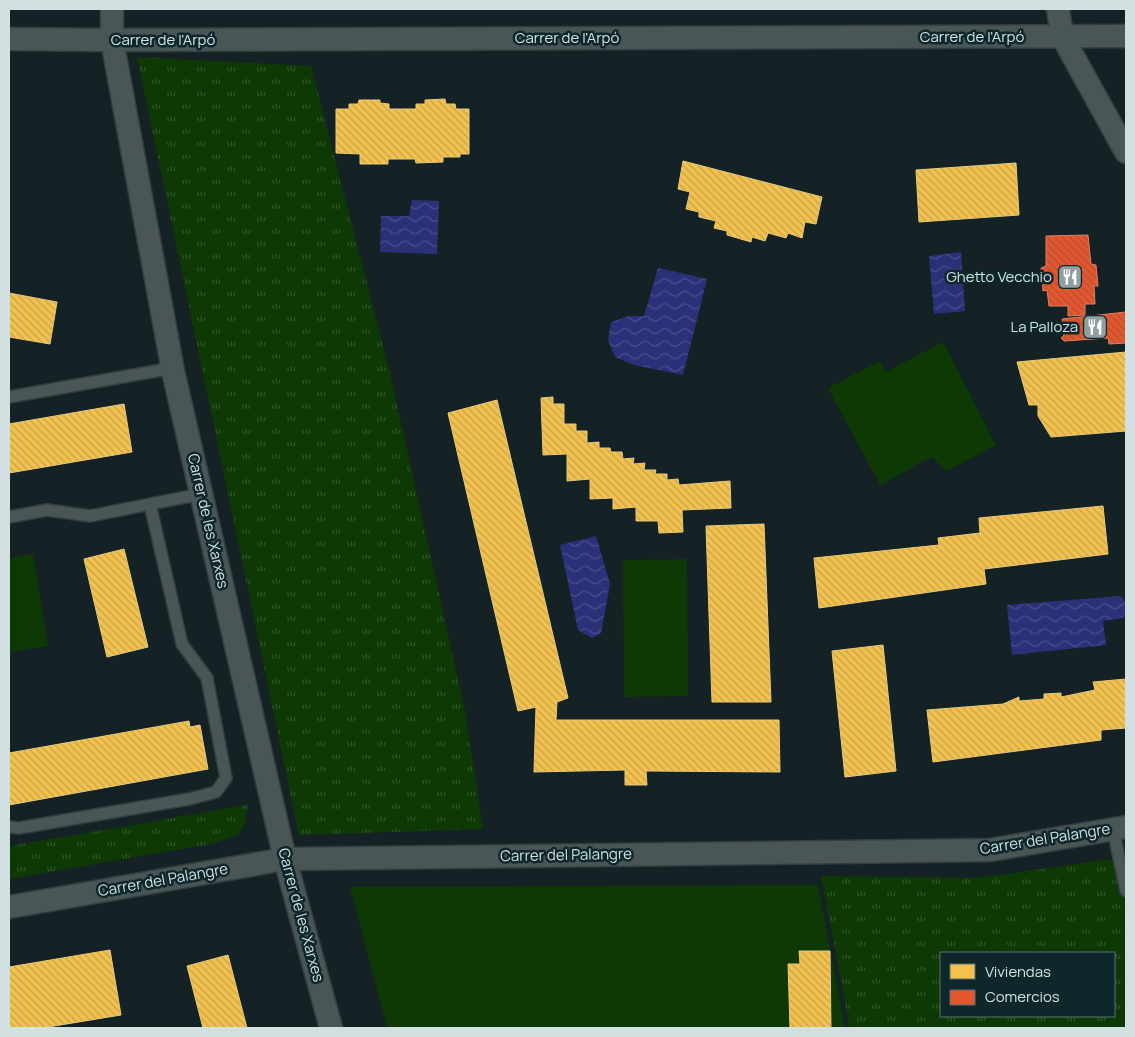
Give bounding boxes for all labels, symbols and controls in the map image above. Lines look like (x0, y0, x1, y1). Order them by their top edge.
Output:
street label: Carrer de l'Arpó (920, 26, 1024, 47)
street label: Carrer de l'Arpó (515, 27, 619, 48)
street label: Carrer de l'Arpó (111, 29, 215, 50)
restaurant icon: Ghetto Vecchio (1057, 264, 1083, 290)
place label: Ghetto Vecchio (946, 266, 1052, 287)
restaurant icon: La Palloza (1082, 314, 1108, 340)
place label: La Palloza (1011, 316, 1078, 337)
street label: Carrer de les Xarxes (183, 451, 234, 590)
street label: Carrer del Palangre (978, 818, 1112, 859)
street label: Carrer del Palangre (500, 843, 632, 866)
street label: Carrer de les Xarxes (274, 846, 329, 984)
street label: Carrer del Palangre (96, 858, 230, 901)
legend (940, 952, 1115, 1017)
text: Viviendas (985, 961, 1051, 982)
text: Comercios (985, 986, 1060, 1007)

